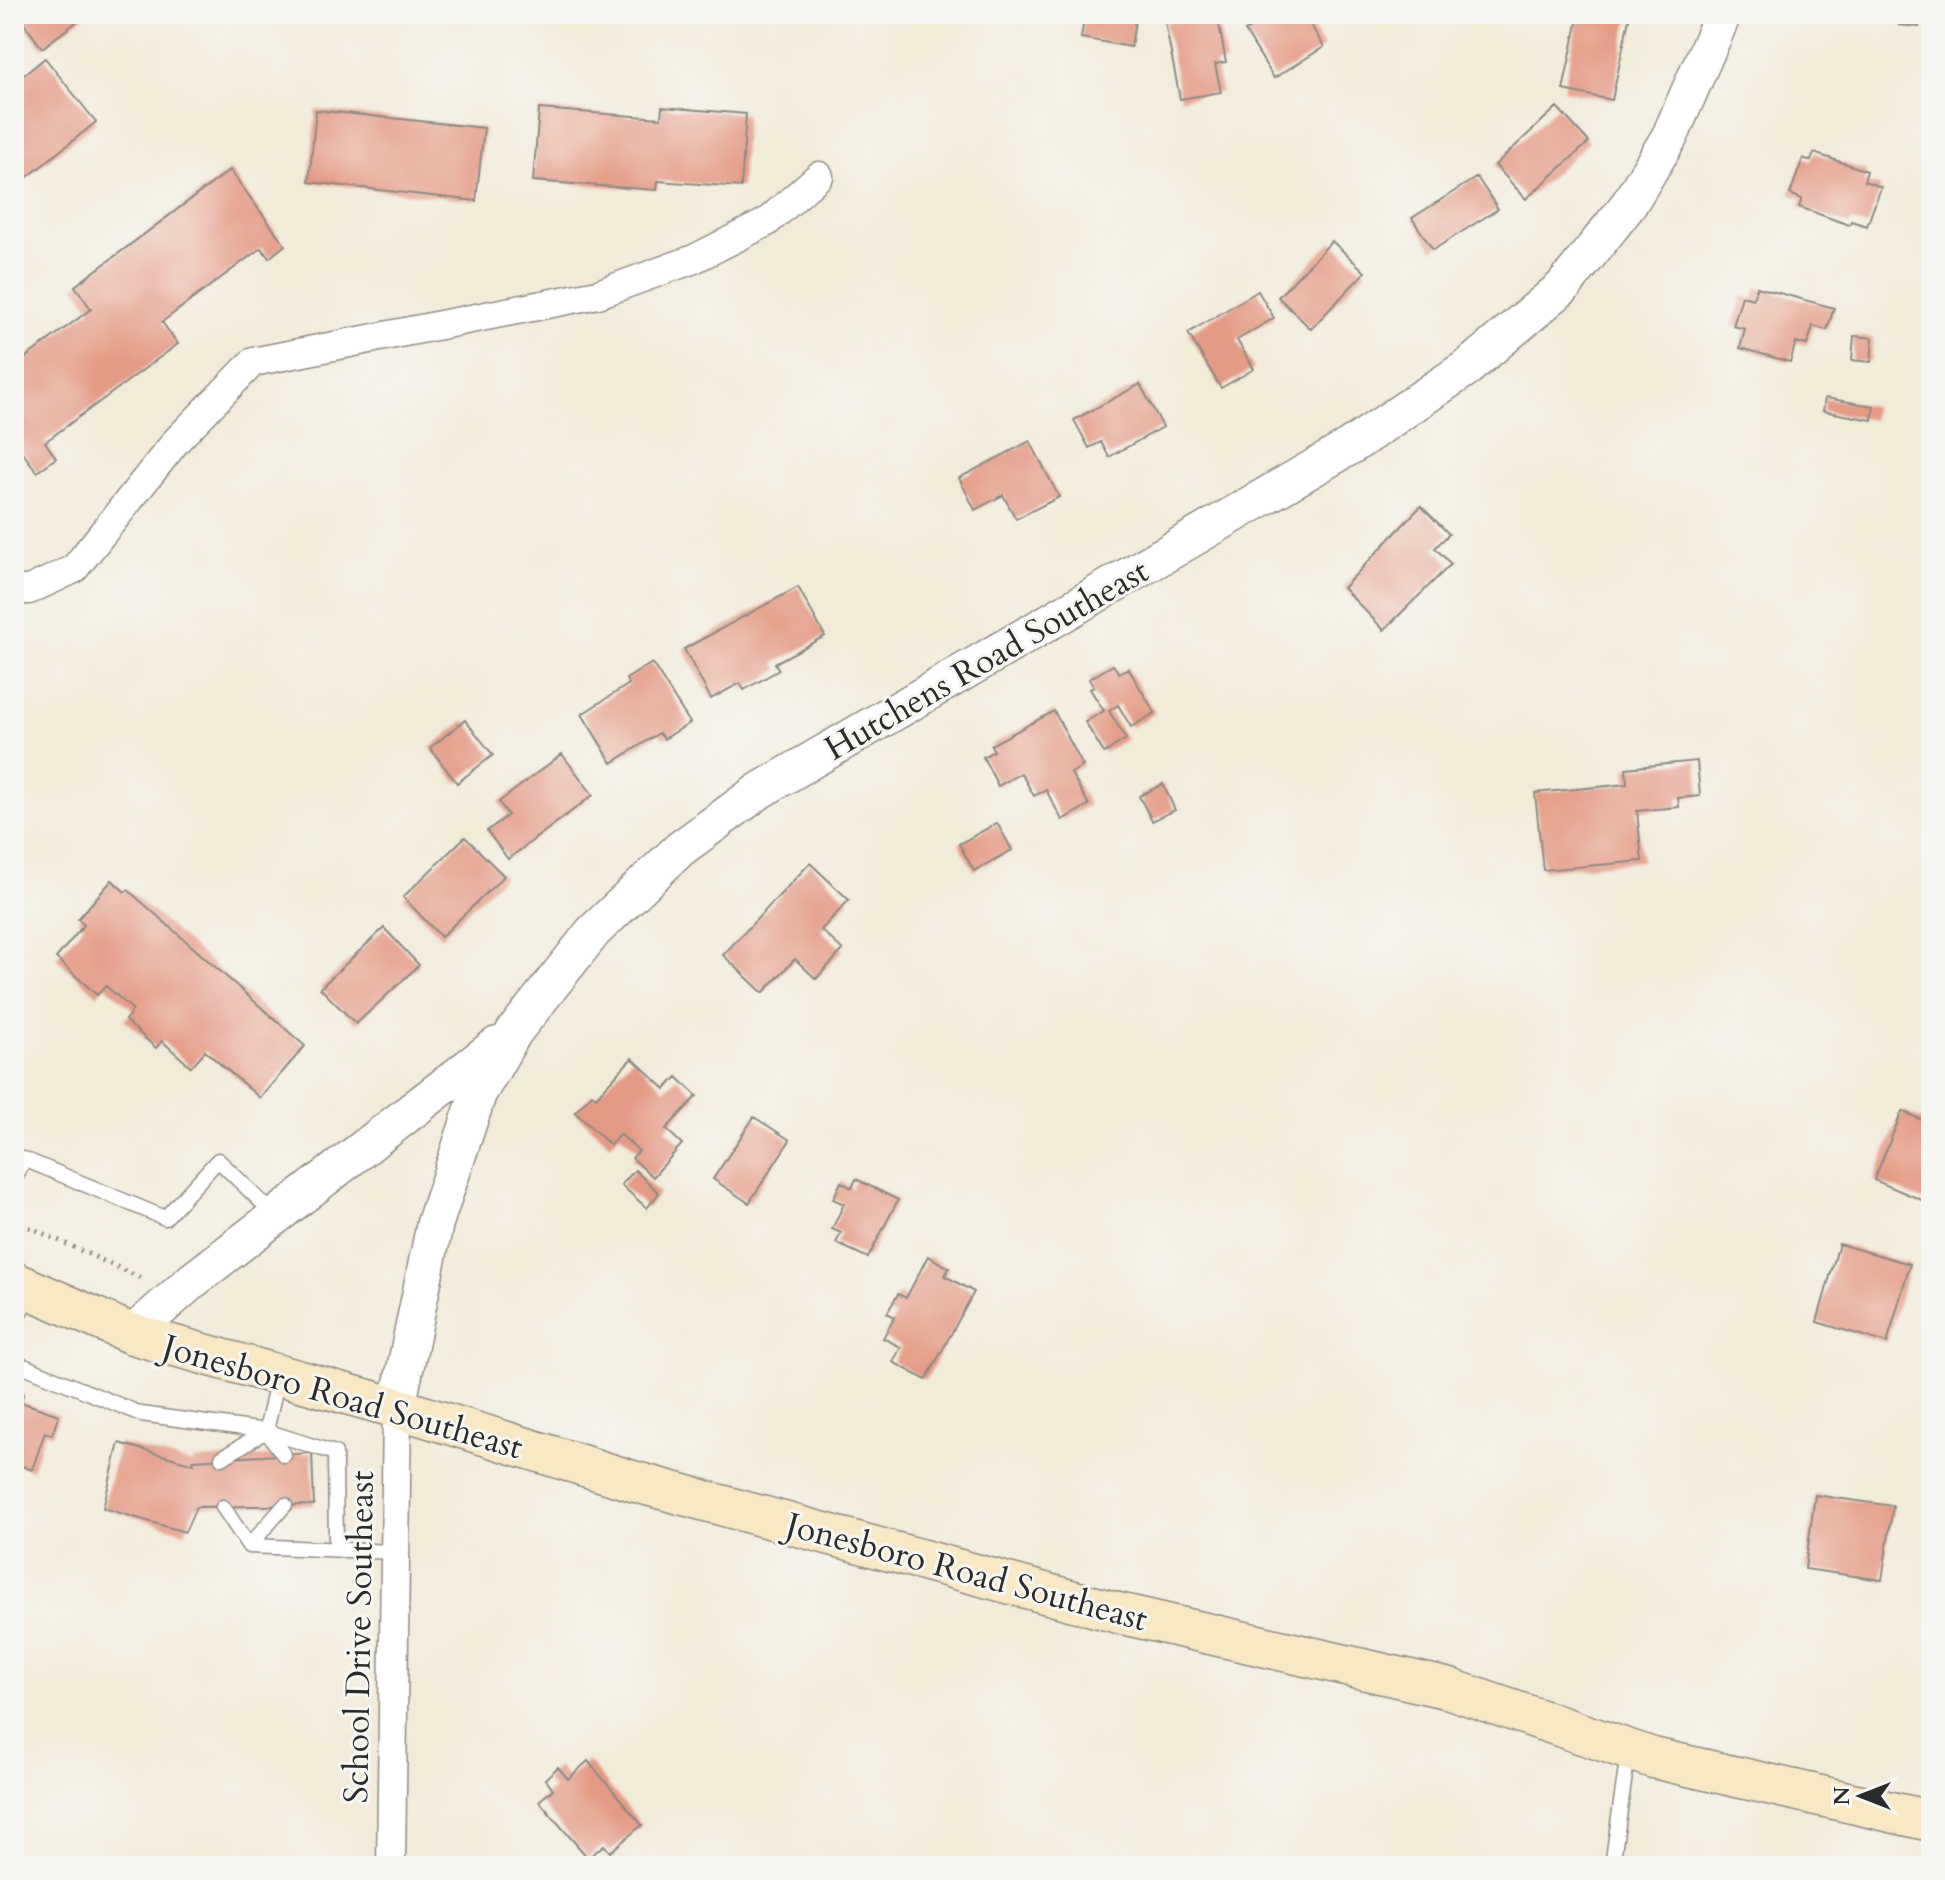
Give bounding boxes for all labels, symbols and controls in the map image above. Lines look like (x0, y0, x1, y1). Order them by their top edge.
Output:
street label: Hutchens Road Southeast (816, 548, 1157, 771)
street label: Jonesboro Road Southeast (153, 1322, 528, 1470)
street label: School Drive Southeast (333, 1470, 385, 1804)
street label: Jonesboro Road Southeast (776, 1500, 1153, 1642)
north arrow (1821, 1756, 1901, 1836)
text: N (1827, 1786, 1857, 1806)

